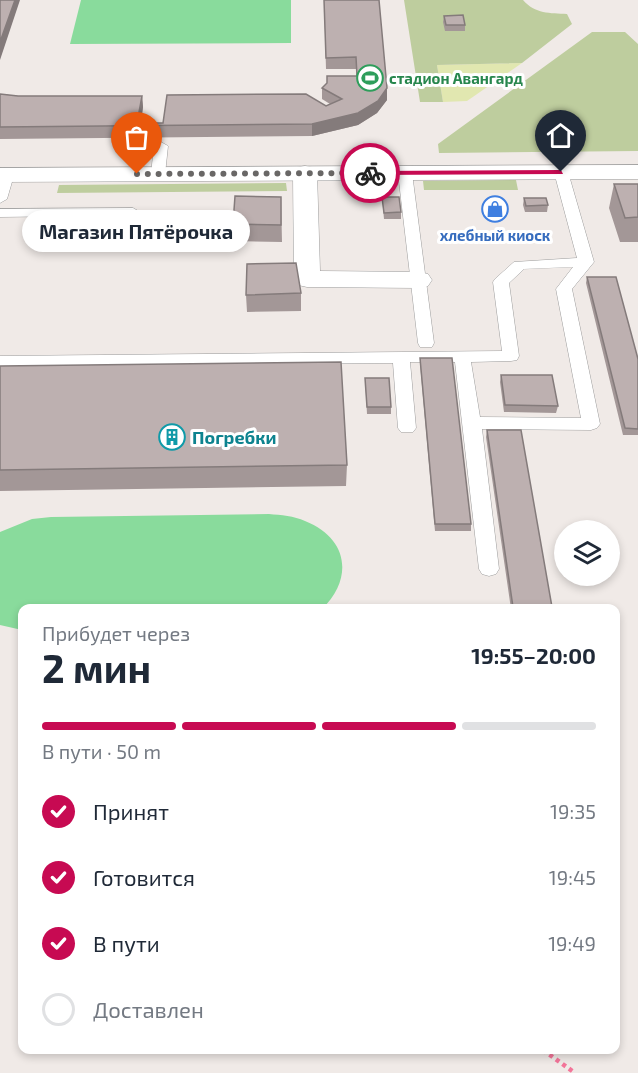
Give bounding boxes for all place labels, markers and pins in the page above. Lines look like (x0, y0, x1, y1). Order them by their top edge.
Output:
sports icon: стадион Авангард (355, 63, 385, 93)
place label: стадион Авангард (389, 69, 523, 87)
pin (535, 110, 586, 172)
pin (111, 112, 162, 174)
shop icon: хлебный киоск (480, 194, 510, 224)
callout: Магазин Пятёрочка (23, 210, 251, 252)
place label: хлебный киоск (440, 226, 551, 244)
building icon: Погребки (157, 422, 187, 452)
place label: Погребки (192, 426, 276, 448)

